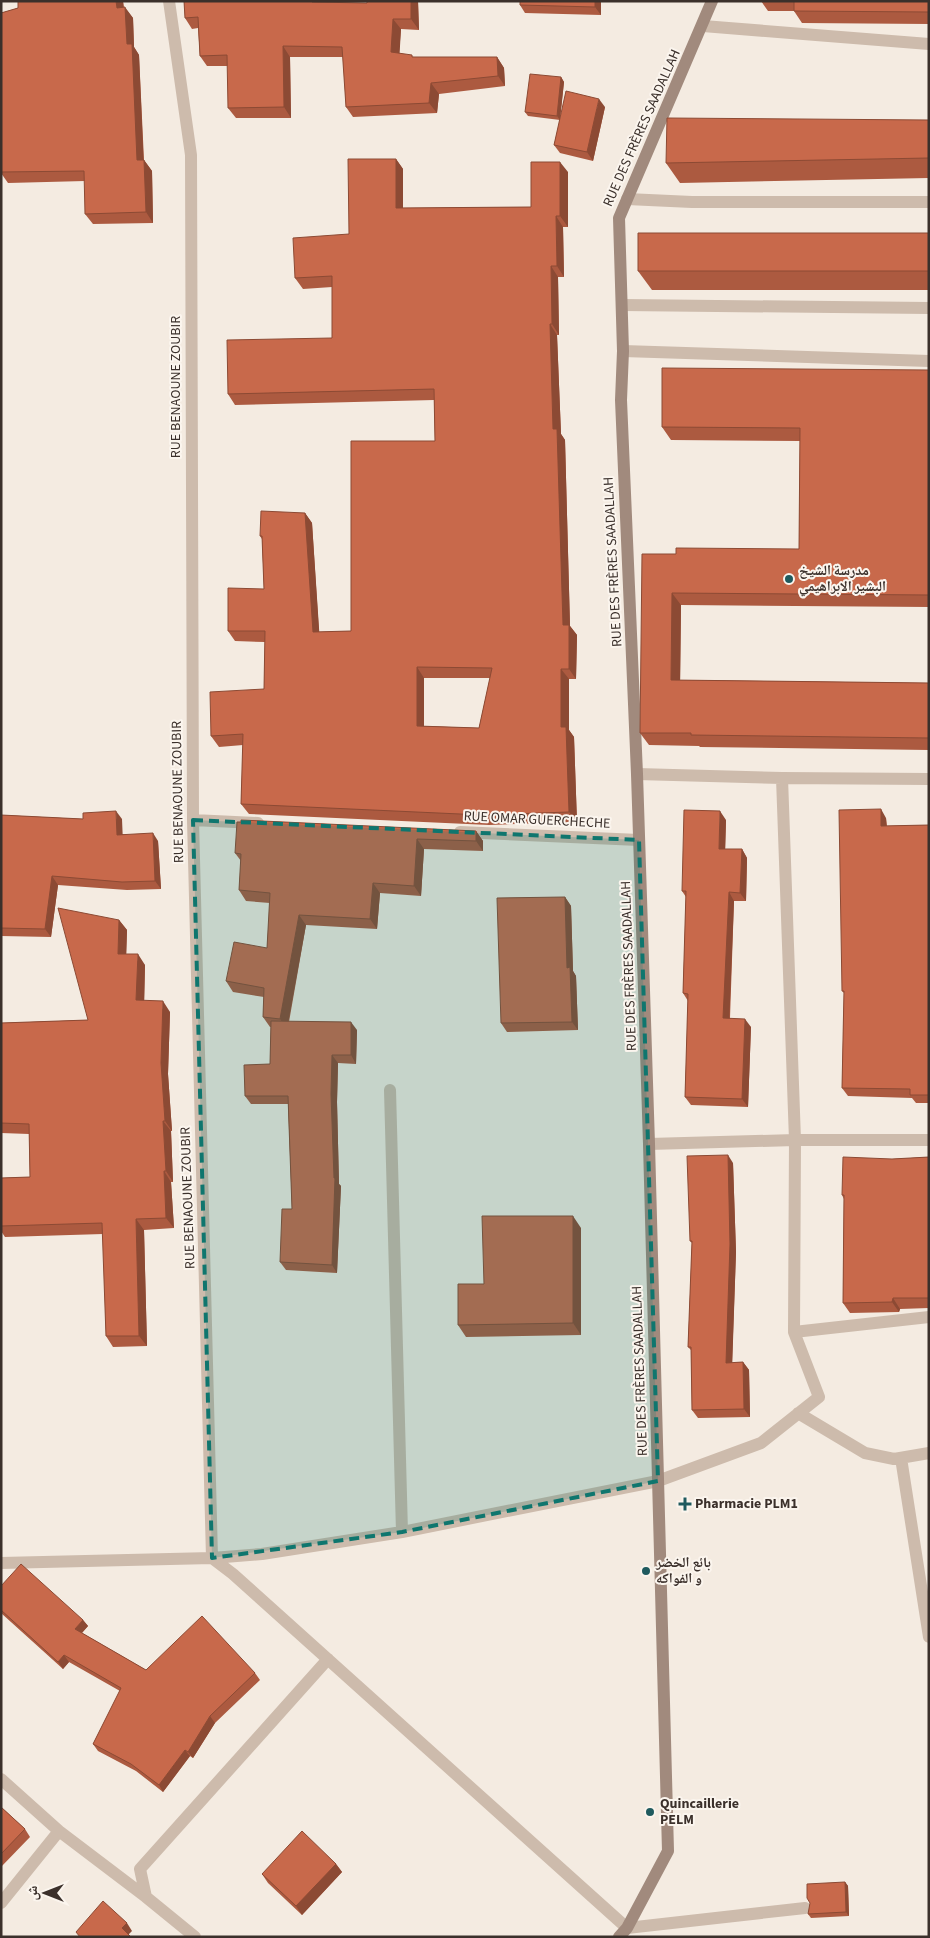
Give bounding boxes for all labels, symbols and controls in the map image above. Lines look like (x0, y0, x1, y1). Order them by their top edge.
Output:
street label: RUE DES FRÈRES SAADALLAH (598, 46, 686, 210)
street label: RUE BENAOUNE ZOUBIR (166, 316, 186, 458)
street label: RUE DES FRÈRES SAADALLAH (599, 476, 627, 648)
place label: مدرسة الشيخ البشير الابراهيمي (799, 561, 886, 597)
marker: مدرسة الشيخ البشير الابراهيمي (783, 573, 795, 585)
street label: RUE BENAOUNE ZOUBIR (167, 721, 189, 863)
street label: RUE OMAR GUERCHECHE (463, 806, 611, 834)
street label: RUE DES FRÈRES SAADALLAH (616, 881, 642, 1051)
street label: RUE BENAOUNE ZOUBIR (176, 1126, 200, 1269)
street label: RUE DES FRÈRES SAADALLAH (627, 1286, 653, 1456)
place label: Pharmacie PLM1 (695, 1494, 798, 1514)
marker: Pharmacie PLM1 (679, 1498, 691, 1510)
place label: بائع الخضر و الفواكه (655, 1553, 711, 1589)
marker: بائع الخضر و الفواكه (640, 1565, 652, 1577)
place label: Quincaillerie PELM (660, 1794, 739, 1830)
marker: Quincaillerie PELM (644, 1806, 656, 1818)
north arrow (20, 1868, 70, 1918)
text: ش (23, 1885, 43, 1900)

